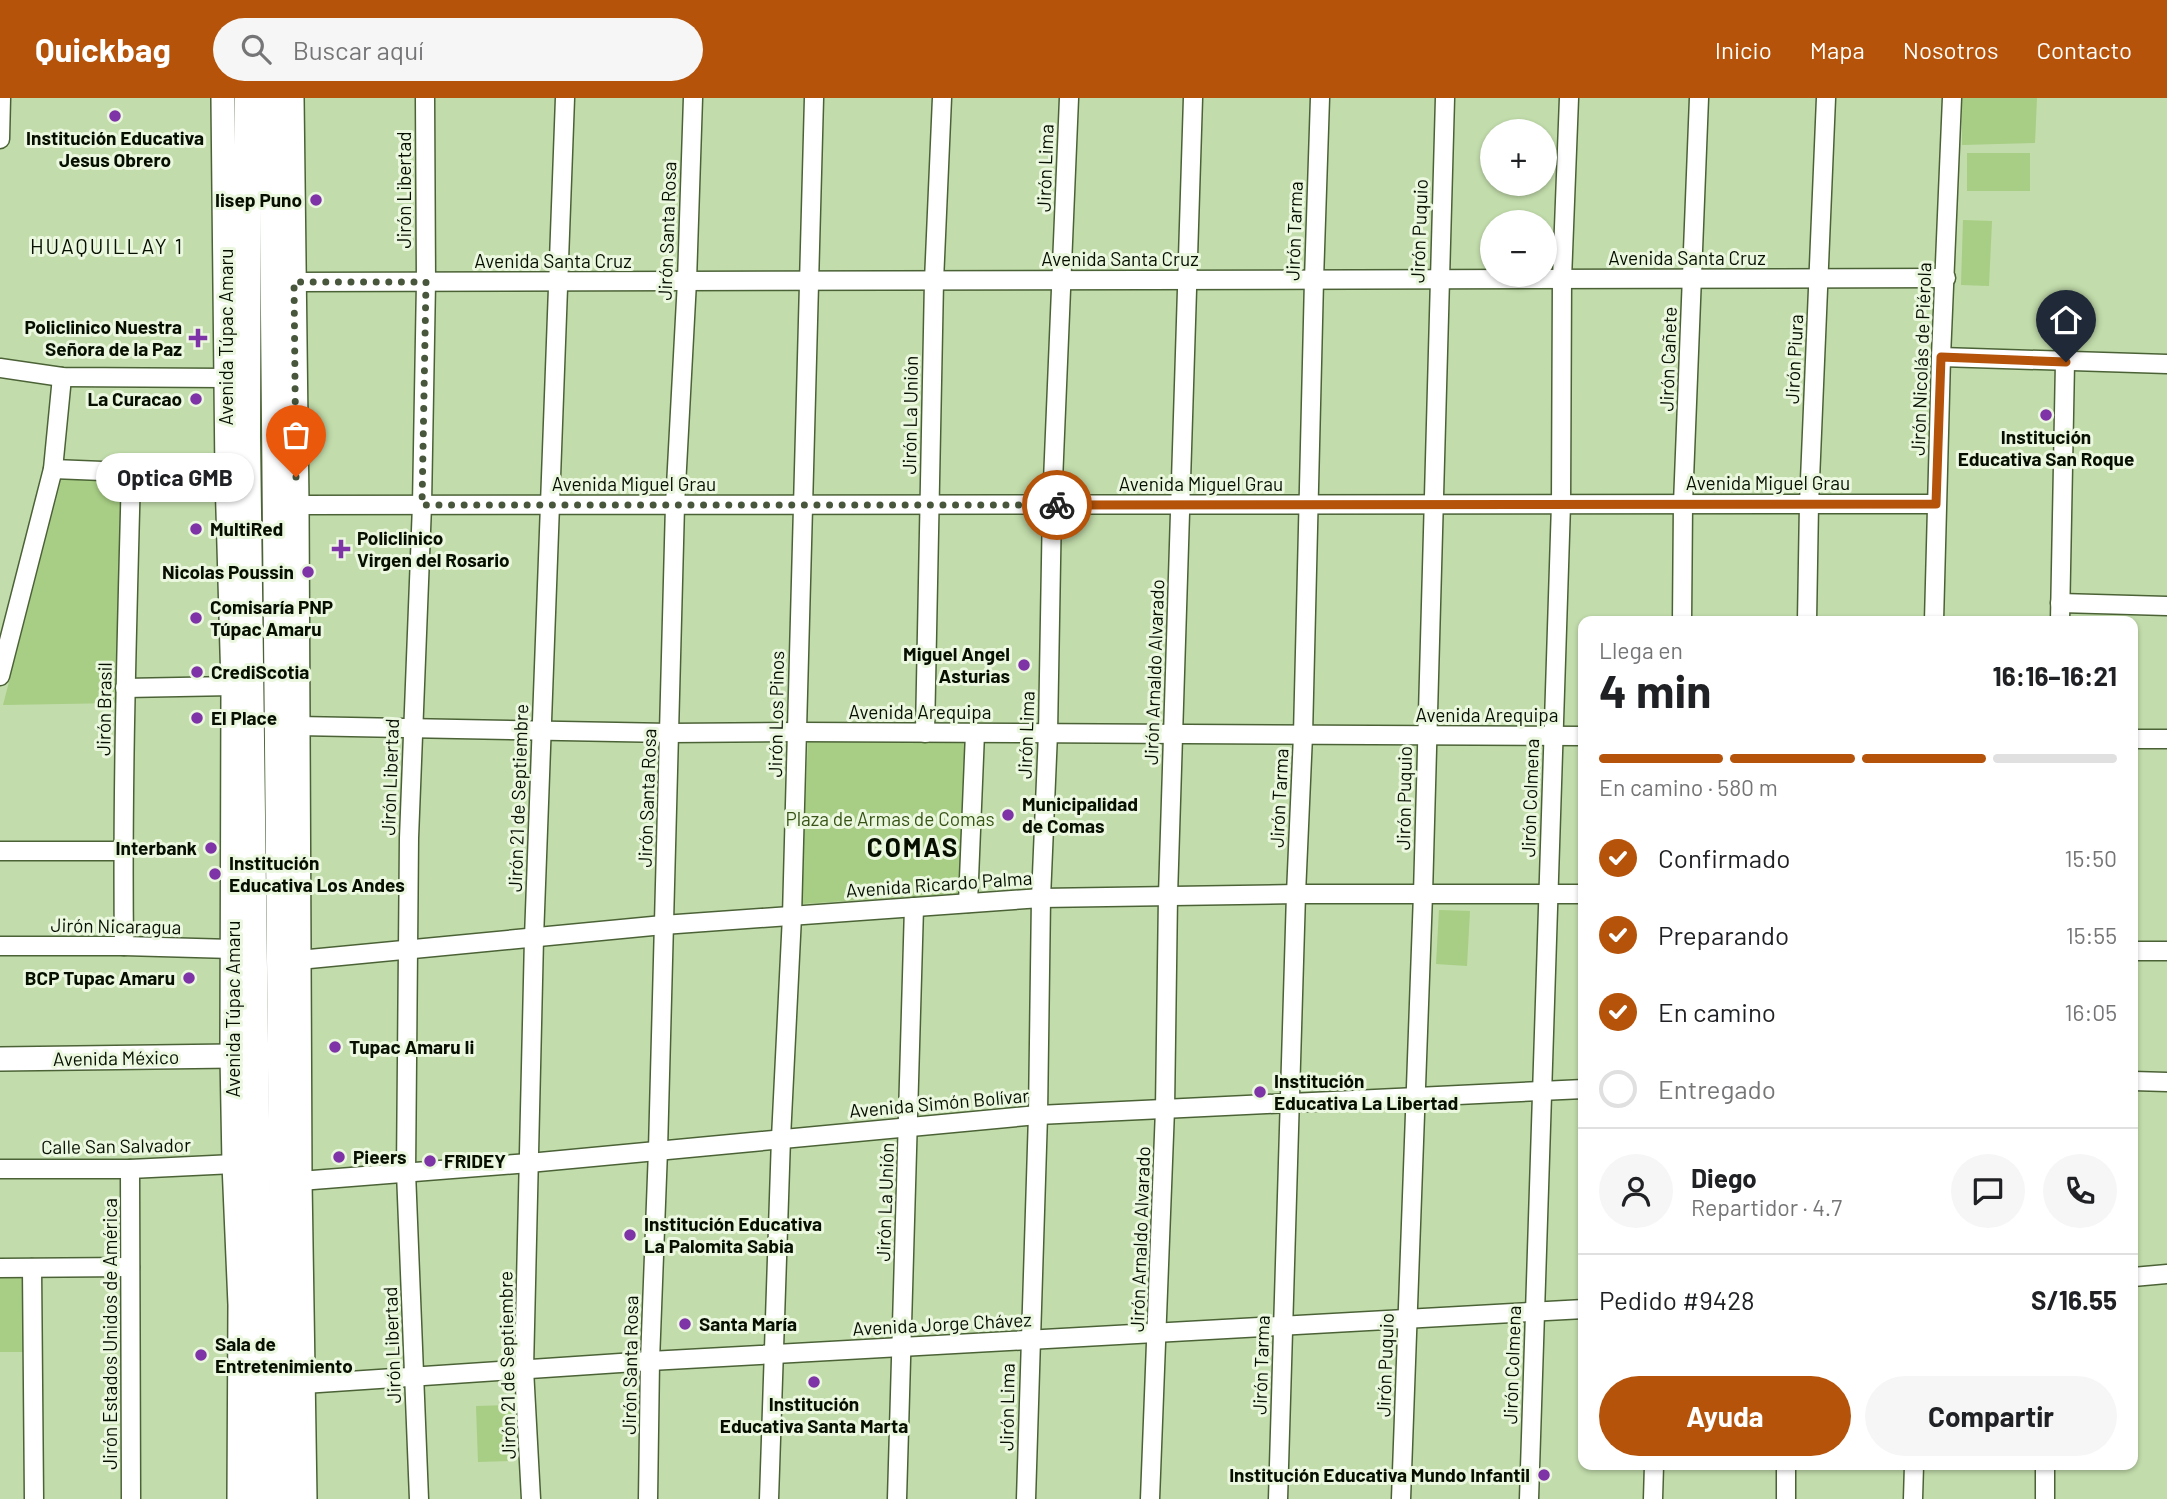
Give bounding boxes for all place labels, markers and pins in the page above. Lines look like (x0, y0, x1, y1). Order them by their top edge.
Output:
marker: Institución Educativa Jesus Obrero (107, 108, 123, 124)
place label: Institución Educativa Jesus Obrero (26, 126, 204, 171)
place label: Iisep Puno (215, 188, 302, 211)
marker: Iisep Puno (308, 192, 324, 208)
pin (2036, 290, 2096, 362)
place label: Policlinico Nuestra Señora de la Paz (25, 315, 182, 360)
marker: Policlinico Nuestra Señora de la Paz (188, 328, 208, 348)
place label: La Curacao (87, 387, 182, 410)
marker: La Curacao (188, 391, 204, 407)
pin (266, 405, 326, 477)
marker: Institución Educativa San Roque (2038, 407, 2054, 423)
place label: Institución Educativa San Roque (1958, 425, 2134, 470)
callout: Optica GMB (96, 452, 254, 502)
place label: MultiRed (210, 517, 283, 540)
marker: MultiRed (188, 521, 204, 537)
place label: Policlinico Virgen del Rosario (357, 526, 510, 571)
marker: Policlinico Virgen del Rosario (331, 539, 351, 559)
place label: Nicolas Poussin (162, 560, 294, 583)
marker: Nicolas Poussin (300, 564, 316, 580)
place label: Comisaría PNP Túpac Amaru (210, 595, 333, 640)
marker: Comisaría PNP Túpac Amaru (188, 610, 204, 626)
place label: Miguel Angel Asturias (903, 642, 1010, 687)
marker: Miguel Angel Asturias (1016, 657, 1032, 673)
place label: CrediScotia (211, 660, 309, 683)
marker: CrediScotia (189, 664, 205, 680)
place label: El Place (211, 706, 277, 729)
marker: El Place (189, 710, 205, 726)
place label: Municipalidad de Comas (1022, 792, 1138, 837)
marker: Municipalidad de Comas (1000, 807, 1016, 823)
place label: Interbank (116, 836, 197, 859)
marker: Interbank (203, 840, 219, 856)
place label: Institución Educativa Los Andes (229, 851, 405, 896)
marker: Institución Educativa Los Andes (207, 866, 223, 882)
place label: BCP Tupac Amaru (25, 966, 175, 989)
marker: BCP Tupac Amaru (181, 970, 197, 986)
place label: Tupac Amaru Ii (349, 1035, 474, 1058)
marker: Tupac Amaru Ii (327, 1039, 343, 1055)
place label: Institución Educativa La Libertad (1274, 1069, 1458, 1114)
marker: Institución Educativa La Libertad (1252, 1084, 1268, 1100)
place label: Pieers (353, 1145, 407, 1168)
marker: Pieers (331, 1149, 347, 1165)
place label: FRIDEY (444, 1149, 506, 1172)
marker: FRIDEY (422, 1153, 438, 1169)
place label: Institución Educativa La Palomita Sabia (644, 1212, 822, 1257)
marker: Institución Educativa La Palomita Sabia (622, 1227, 638, 1243)
place label: Santa María (699, 1312, 797, 1335)
marker: Santa María (677, 1316, 693, 1332)
place label: Sala de Entretenimiento (215, 1332, 353, 1377)
marker: Sala de Entretenimiento (193, 1347, 209, 1363)
marker: Institución Educativa Santa Marta (806, 1374, 822, 1390)
place label: Institución Educativa Santa Marta (720, 1392, 908, 1437)
place label: Institución Educativa Mundo Infantil (1229, 1463, 1530, 1486)
marker: Institución Educativa Mundo Infantil (1536, 1467, 1552, 1483)

